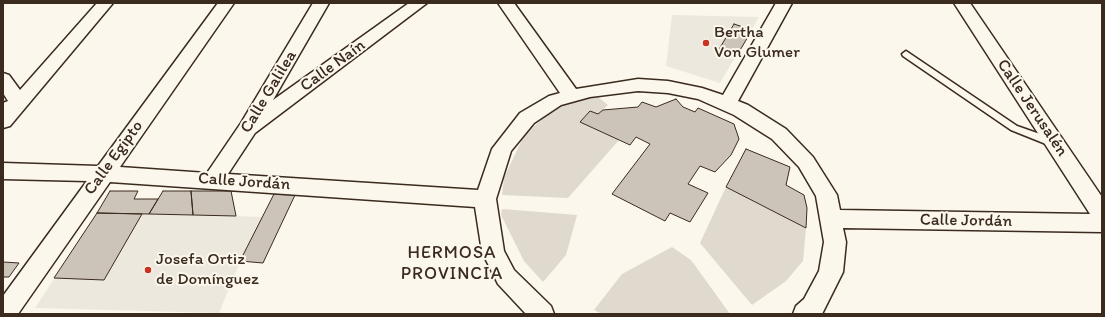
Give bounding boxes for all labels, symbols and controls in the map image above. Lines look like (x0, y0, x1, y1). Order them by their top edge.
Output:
place label: Bertha Von Glumer (714, 23, 800, 63)
street label: Calle Naín (296, 36, 370, 96)
marker: Bertha Von Glumer (701, 38, 711, 48)
street label: Calle Galilea (236, 47, 302, 137)
street label: Calle Jerusalén (992, 56, 1072, 160)
street label: Calle Egipto (80, 117, 148, 199)
street label: Calle Jordán (197, 169, 291, 195)
street label: Calle Jordán (920, 210, 1012, 232)
district label: HERMOSA PROVINCIA (402, 242, 502, 284)
place label: Josefa Ortiz de Domínguez (156, 250, 259, 290)
marker: Josefa Ortiz de Domínguez (143, 265, 153, 275)

